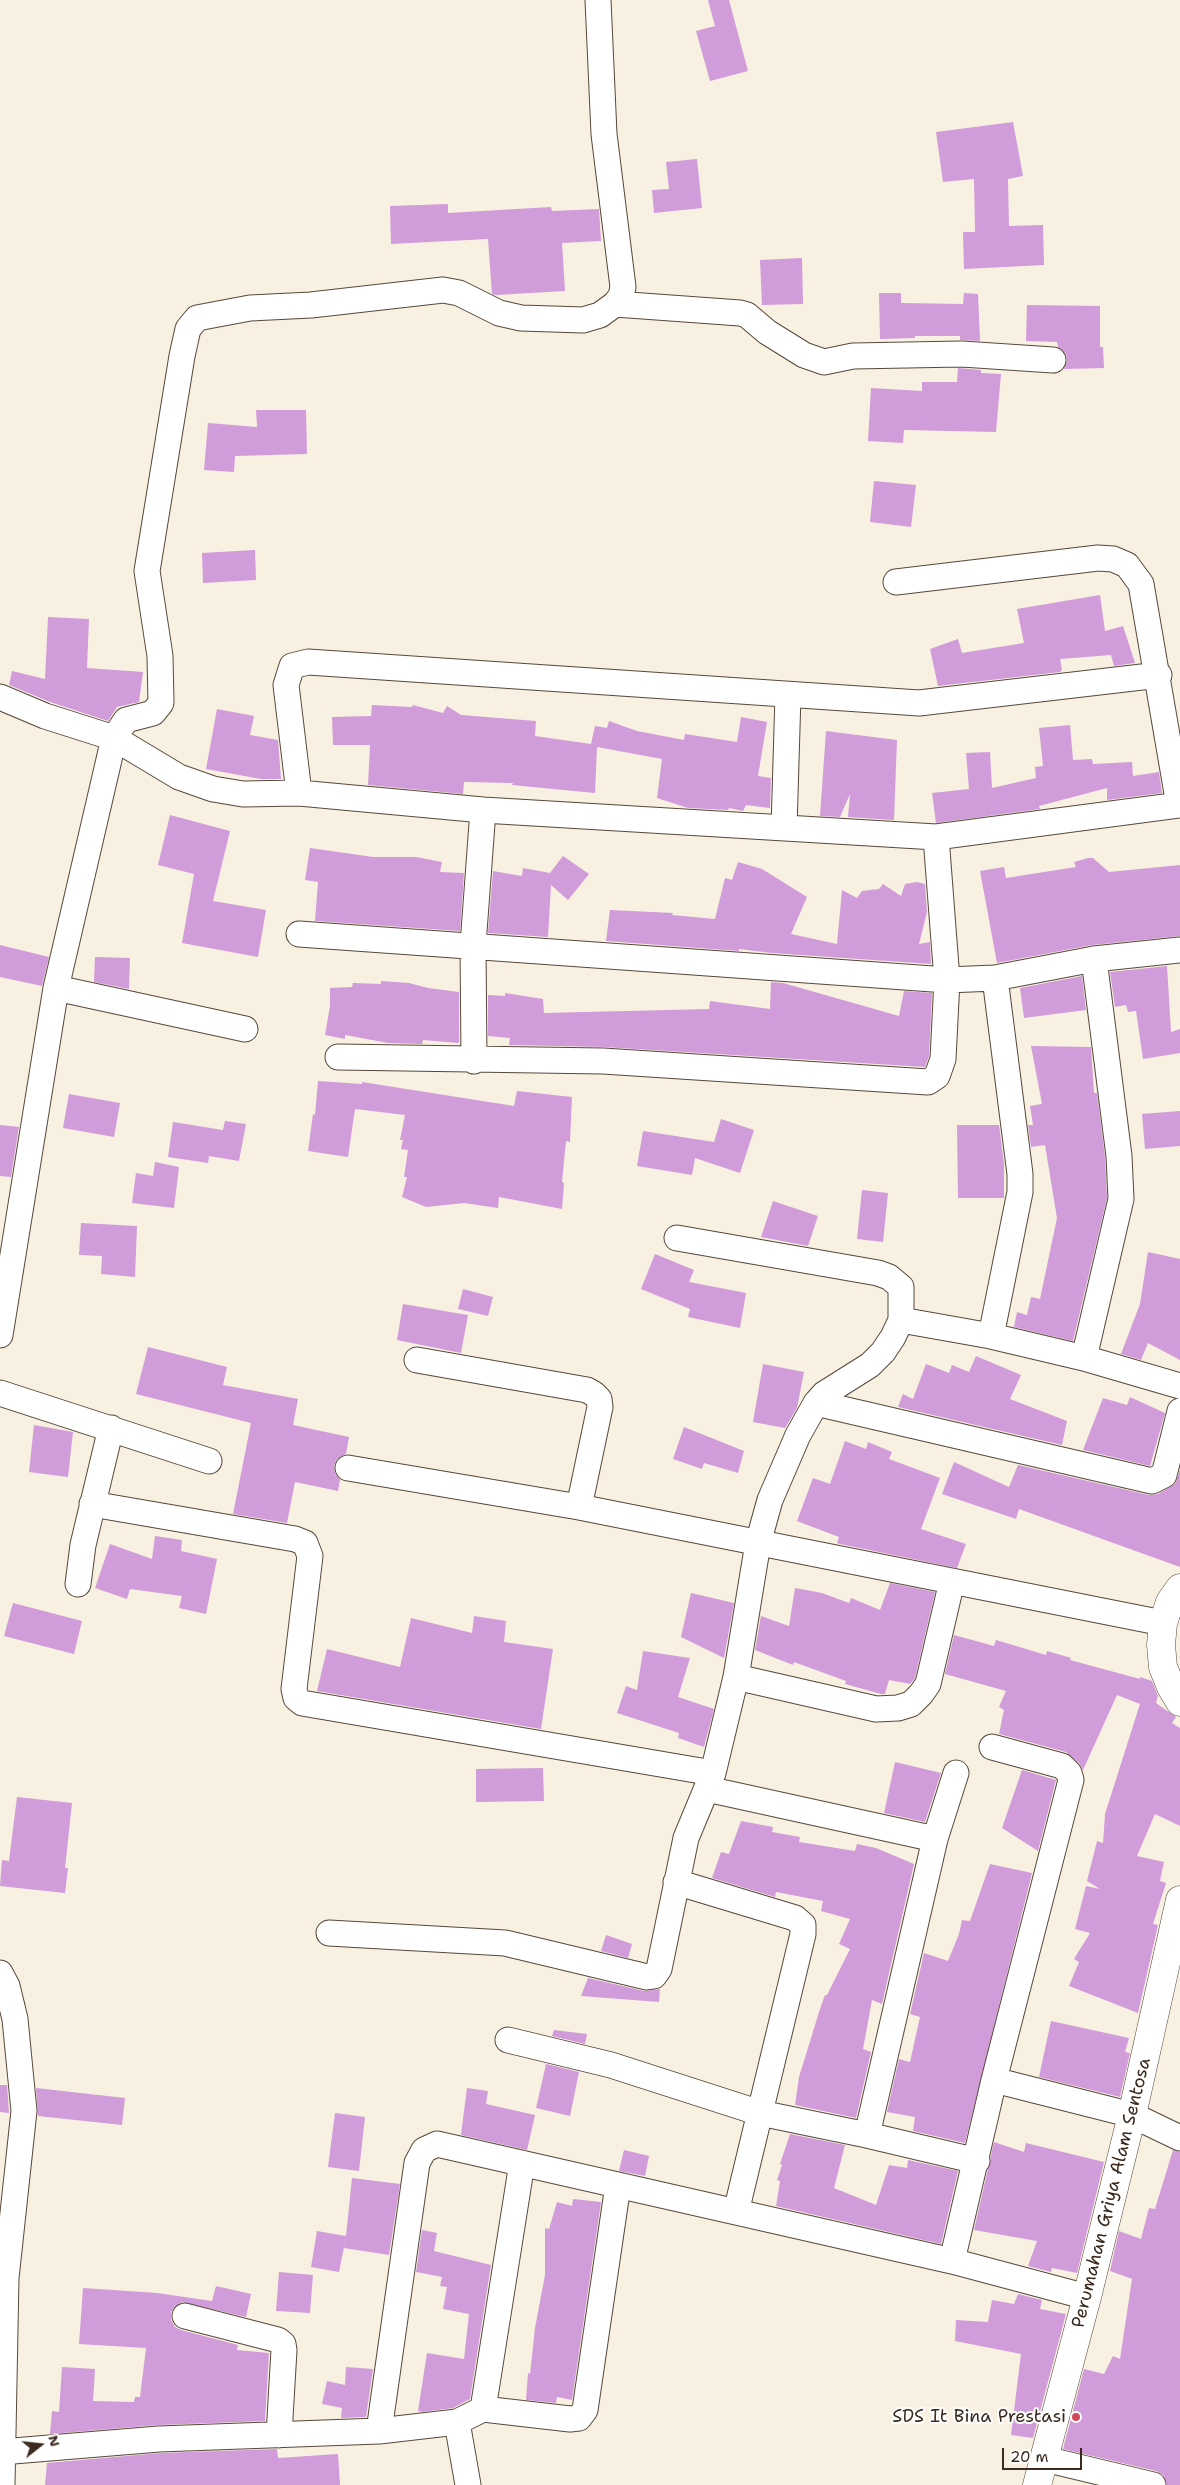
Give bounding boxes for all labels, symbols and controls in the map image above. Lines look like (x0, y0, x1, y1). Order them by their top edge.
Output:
street label: Perumahan Griya Alam Sentosa (1068, 2056, 1156, 2330)
place label: SDS It Bina Prestasi (892, 2406, 1066, 2428)
marker: SDS It Bina Prestasi (1070, 2411, 1082, 2423)
north arrow (15, 2420, 65, 2470)
text: N (44, 2433, 65, 2449)
scale bar (1005, 2438, 1085, 2470)
text: 20 m (1010, 2447, 1049, 2467)

